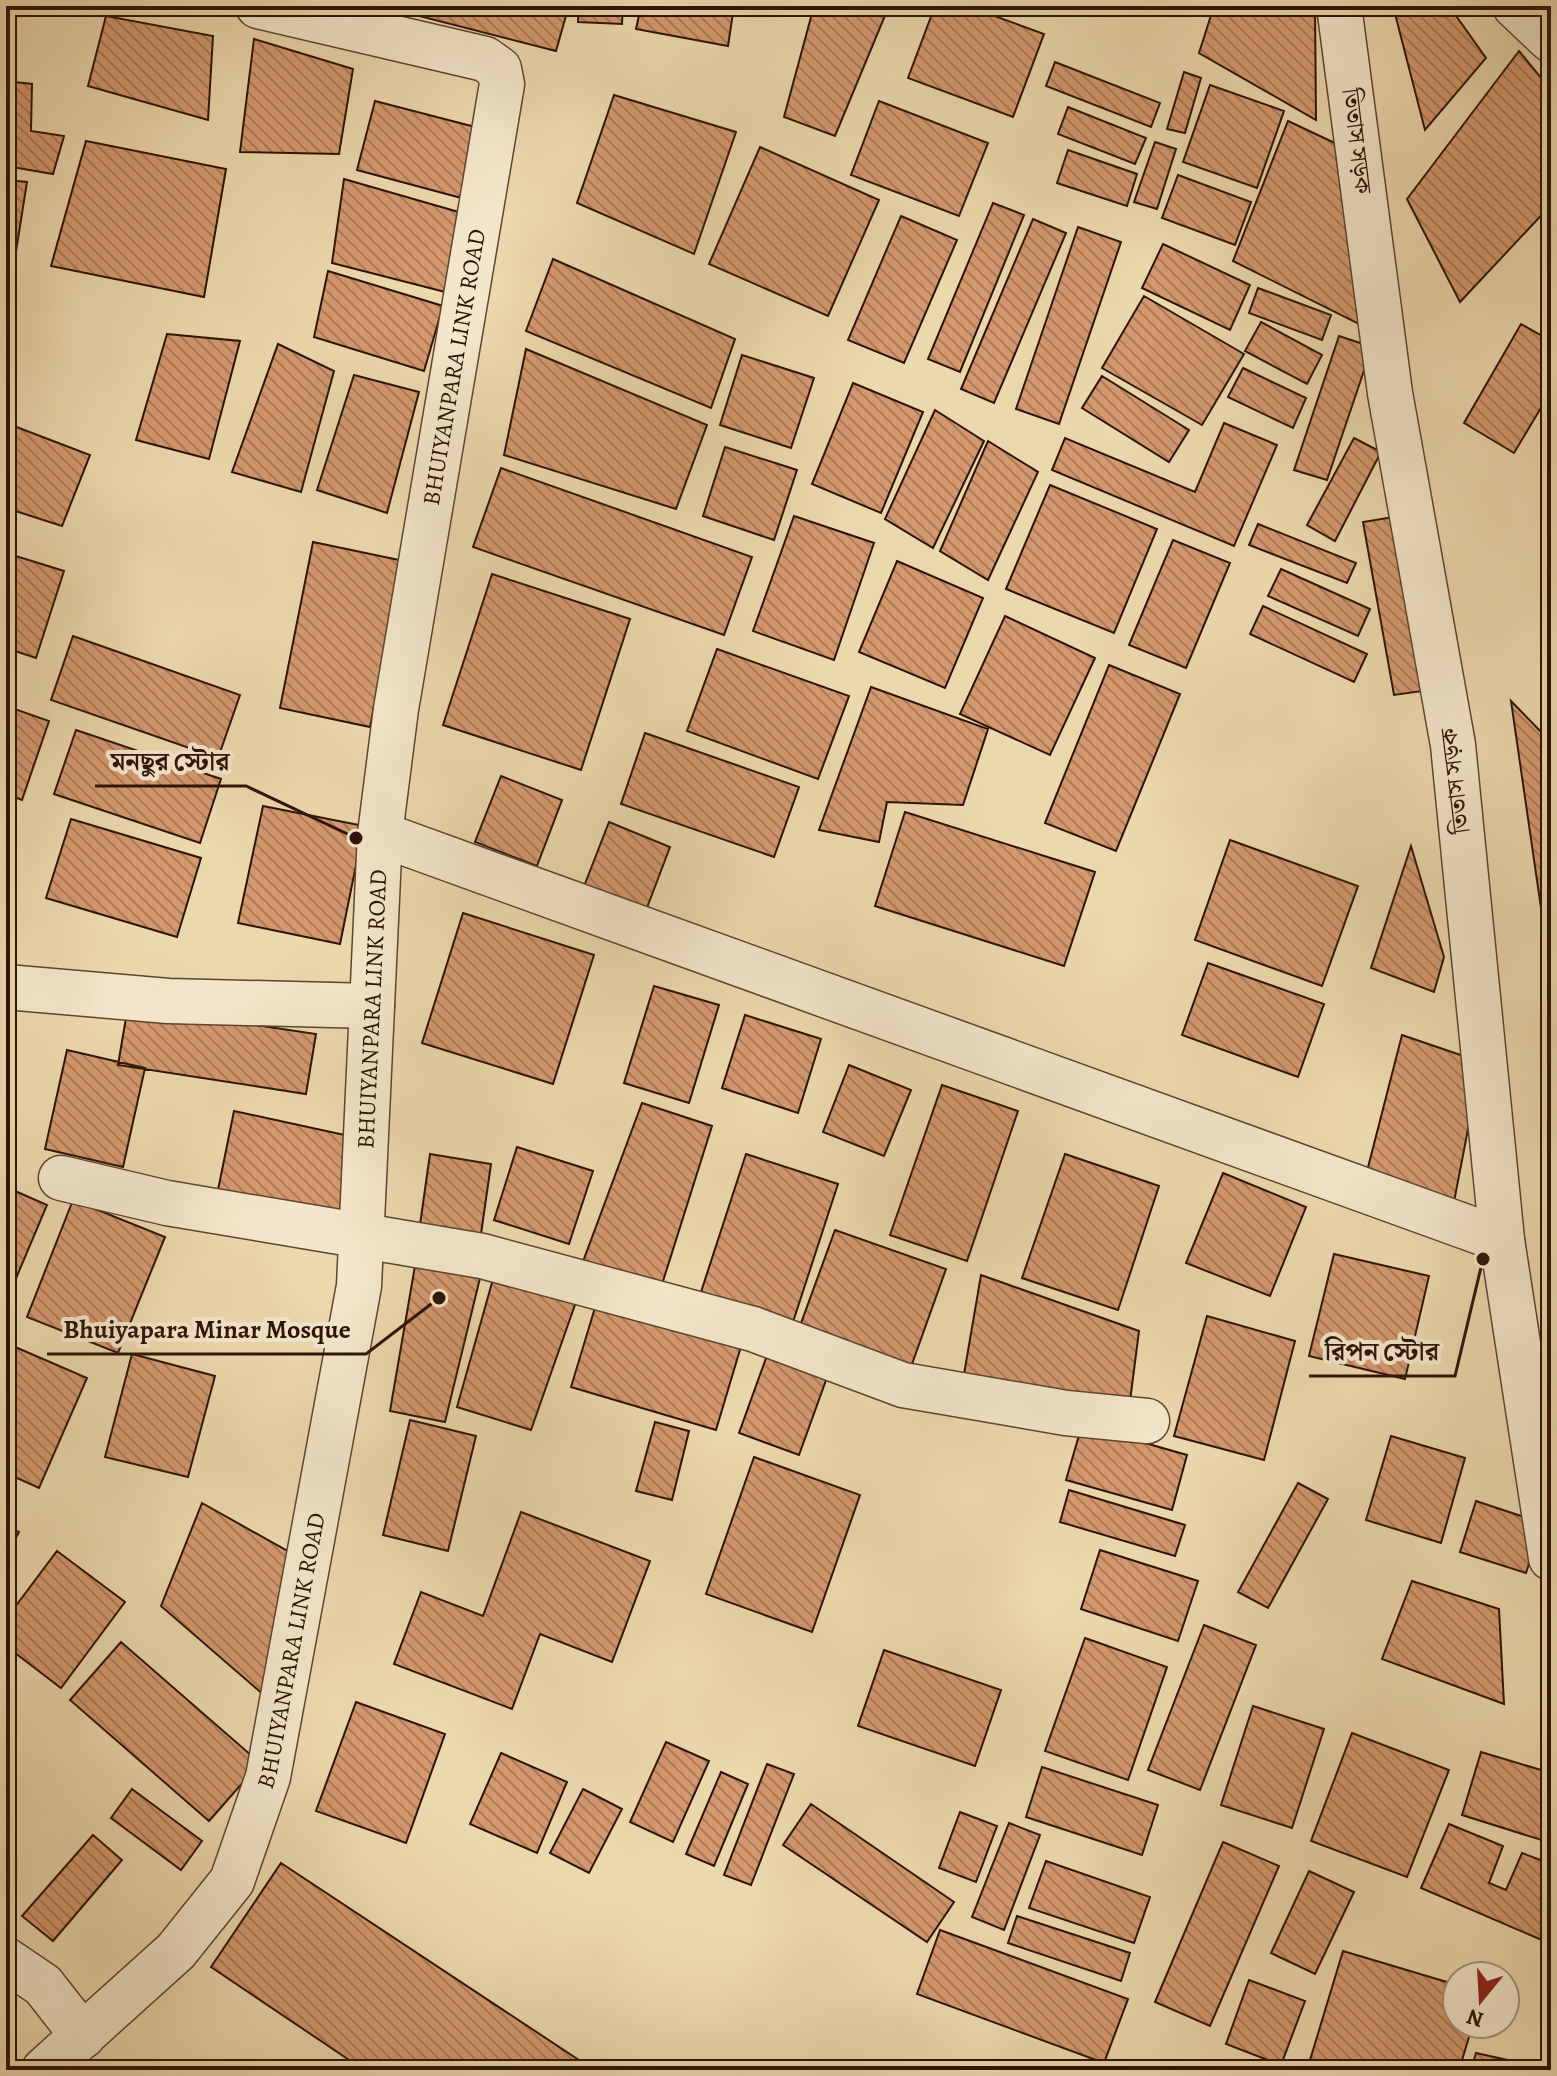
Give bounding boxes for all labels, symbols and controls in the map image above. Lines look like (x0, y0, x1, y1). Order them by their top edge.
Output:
street label: তিতাস সড়ক (1335, 86, 1379, 197)
street label: BHUIYANPARA LINK ROAD (415, 226, 493, 508)
street label: তিতাস সড়ক (1433, 725, 1477, 836)
callout: মনছুর স্টোর (95, 736, 246, 786)
text: মনছুর স্টোর (109, 744, 231, 779)
street label: BHUIYANPARA LINK ROAD (349, 868, 394, 1150)
callout: Bhuiyapara Minar Mosque (47, 1304, 366, 1354)
text: Bhuiyapara Minar Mosque (63, 1312, 351, 1347)
callout: রিপন স্টোর (1309, 1326, 1455, 1376)
text: রিপন স্টোর (1324, 1334, 1441, 1369)
street label: BHUIYANPARA LINK ROAD (249, 1510, 333, 1793)
north arrow (1441, 1960, 1521, 2040)
text: N (1463, 2001, 1487, 2035)

